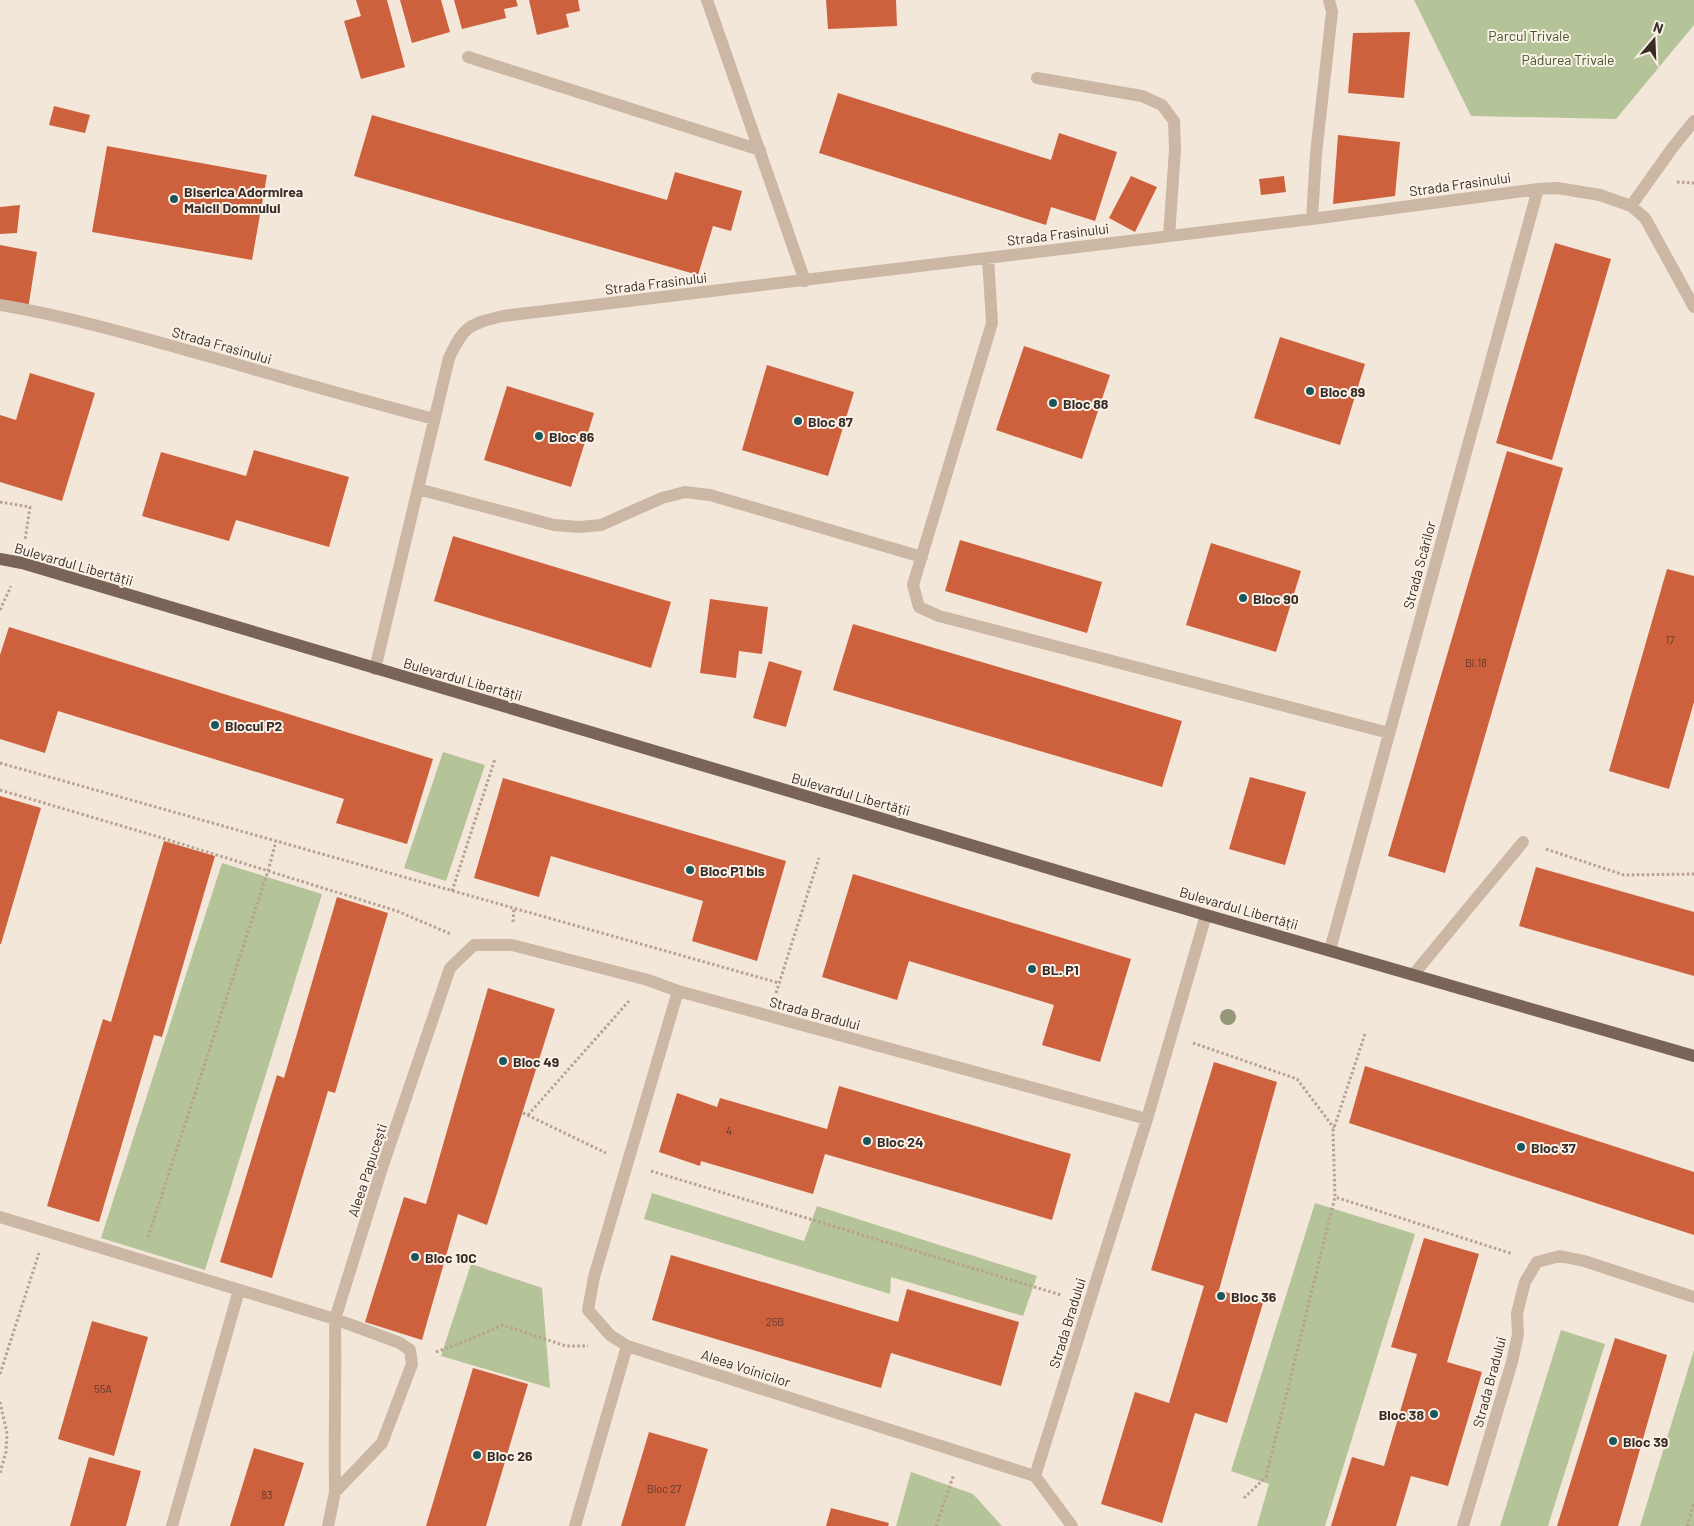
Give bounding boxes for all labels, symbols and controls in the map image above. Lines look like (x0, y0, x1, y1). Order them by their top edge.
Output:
north arrow (1629, 15, 1679, 65)
text: N (1651, 18, 1666, 37)
park label: Parcul Trivale (1488, 27, 1570, 44)
park label: Pădurea Trivale (1521, 51, 1615, 68)
street label: Strada Frasinului (1408, 168, 1512, 200)
place label: Biserica Adormirea Maicii Domnului (184, 183, 303, 216)
marker: Biserica Adormirea Maicii Domnului (168, 193, 180, 205)
street label: Strada Frasinului (1006, 219, 1110, 249)
street label: Strada Frasinului (604, 268, 708, 298)
street label: Strada Frasinului (170, 323, 274, 367)
place label: Bloc 89 (1320, 383, 1365, 400)
marker: Bloc 89 (1304, 385, 1316, 397)
place label: Bloc 88 (1063, 395, 1109, 412)
marker: Bloc 88 (1047, 397, 1059, 409)
place label: Bloc 87 (808, 413, 853, 430)
marker: Bloc 87 (792, 415, 804, 427)
place label: Bloc 86 (549, 428, 595, 445)
marker: Bloc 86 (533, 430, 545, 442)
street label: Strada Scărilor (1399, 519, 1439, 611)
street label: Bulevardul Libertății (13, 539, 135, 589)
place label: Bloc 90 (1253, 590, 1299, 607)
marker: Bloc 90 (1237, 592, 1249, 604)
house number: 17 (1665, 633, 1675, 646)
street label: Bulevardul Libertății (402, 654, 524, 704)
house number: Bl.18 (1465, 656, 1487, 669)
place label: Blocul P2 (225, 717, 283, 734)
marker: Blocul P2 (209, 719, 221, 731)
street label: Bulevardul Libertății (790, 769, 912, 819)
place label: Bloc P1 bis (700, 862, 765, 879)
marker: Bloc P1 bis (684, 864, 696, 876)
street label: Bulevardul Libertății (1178, 883, 1300, 933)
place label: BL. P1 (1042, 961, 1079, 978)
marker: BL. P1 (1026, 963, 1038, 975)
street label: Strada Bradului (768, 993, 862, 1033)
place label: Bloc 49 (513, 1053, 559, 1070)
marker: Bloc 49 (497, 1055, 509, 1067)
street label: Aleea Papucești (344, 1121, 390, 1219)
house number: 4 (726, 1124, 732, 1137)
place label: Bloc 24 (877, 1133, 924, 1150)
marker: Bloc 24 (861, 1135, 873, 1147)
place label: Bloc 37 (1531, 1139, 1576, 1156)
marker: Bloc 37 (1515, 1141, 1527, 1153)
place label: Bloc 10C (425, 1249, 477, 1266)
marker: Bloc 10C (409, 1251, 421, 1263)
street label: Strada Bradului (1045, 1276, 1089, 1370)
place label: Bloc 36 (1231, 1288, 1277, 1305)
marker: Bloc 36 (1215, 1290, 1227, 1302)
house number: 25B (766, 1315, 784, 1328)
street label: Strada Bradului (1469, 1335, 1509, 1429)
street label: Aleea Voinicilor (699, 1346, 793, 1390)
house number: 55A (94, 1382, 112, 1395)
place label: Bloc 38 (1379, 1406, 1424, 1423)
marker: Bloc 38 (1428, 1408, 1440, 1420)
place label: Bloc 39 (1623, 1433, 1668, 1450)
marker: Bloc 39 (1607, 1435, 1619, 1447)
place label: Bloc 26 (487, 1447, 533, 1464)
marker: Bloc 26 (471, 1449, 483, 1461)
house number: Bloc 27 (647, 1482, 681, 1495)
house number: 83 (261, 1488, 273, 1501)

